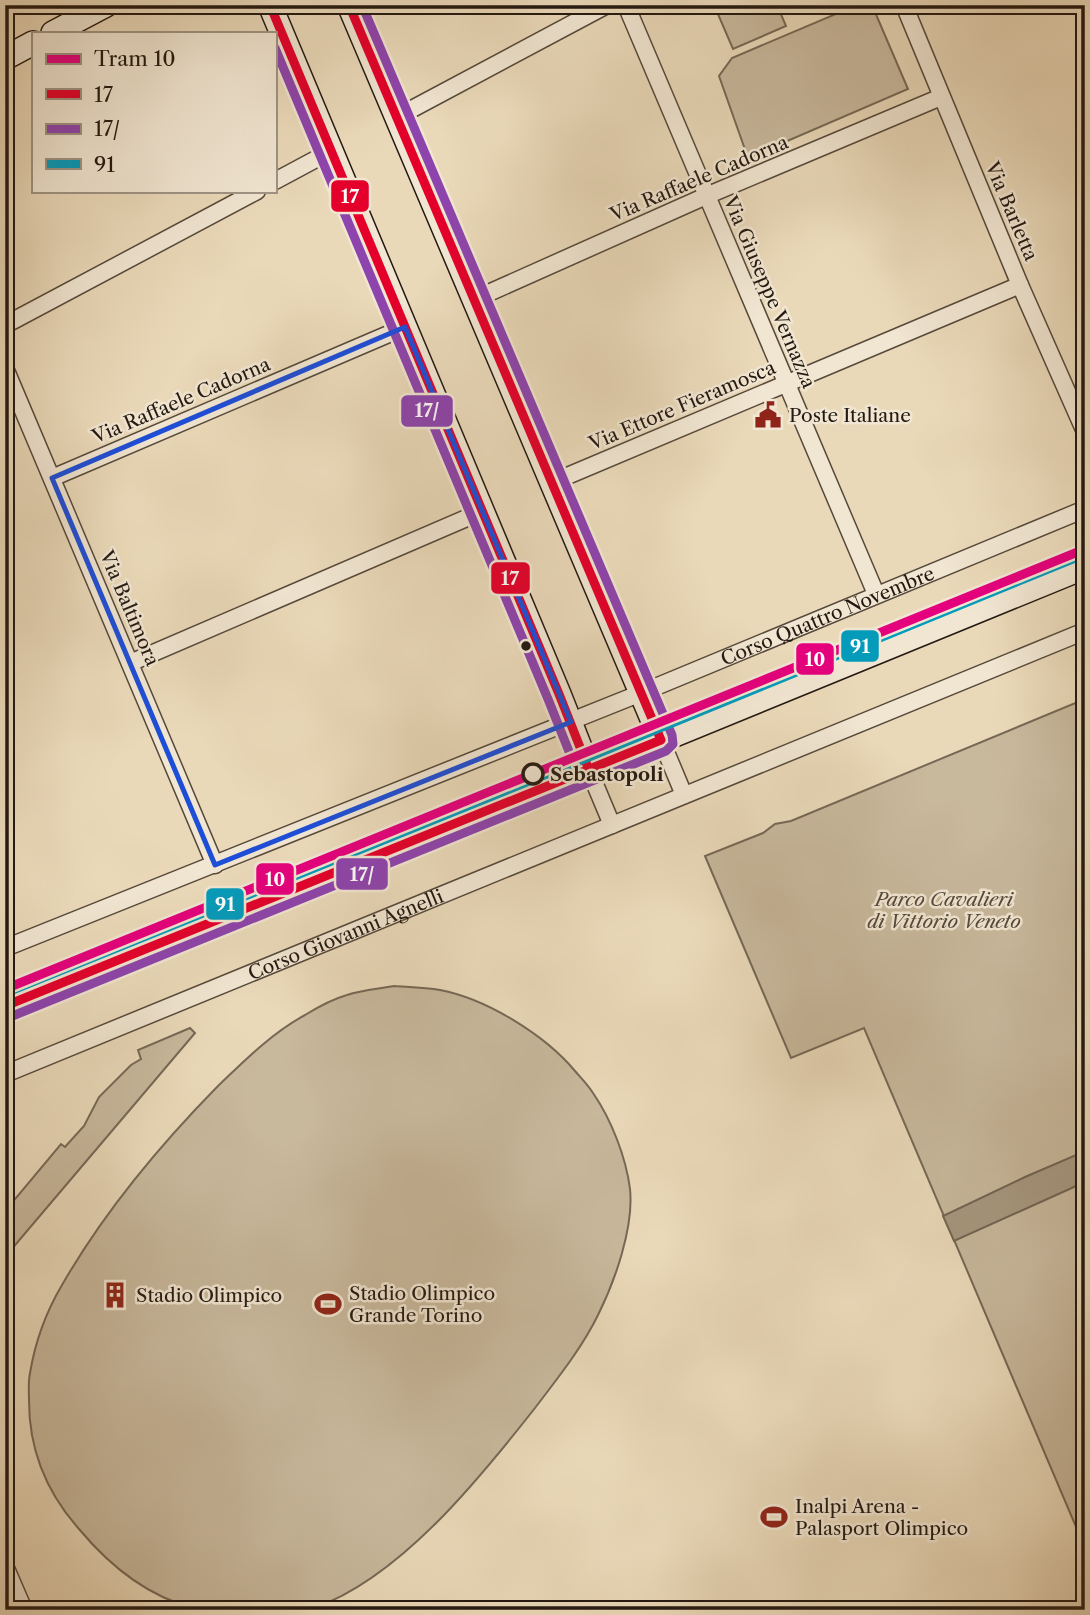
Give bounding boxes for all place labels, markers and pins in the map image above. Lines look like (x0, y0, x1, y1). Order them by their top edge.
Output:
public building icon: Poste Italiane (753, 400, 783, 430)
place label: Poste Italiane (789, 404, 911, 427)
unlabelled marker (519, 639, 533, 653)
marker: Sebastopoli (522, 763, 544, 785)
place label: Sebastopoli (550, 763, 664, 786)
building icon: Stadio Olimpico (100, 1280, 130, 1310)
place label: Stadio Olimpico Grande Torino (349, 1282, 495, 1327)
place label: Stadio Olimpico (136, 1284, 282, 1307)
sports icon: Stadio Olimpico Grande Torino (313, 1289, 343, 1319)
place label: Inalpi Arena - Palasport Olimpico (795, 1495, 968, 1540)
sports icon: Inalpi Arena - Palasport Olimpico (759, 1502, 789, 1532)

